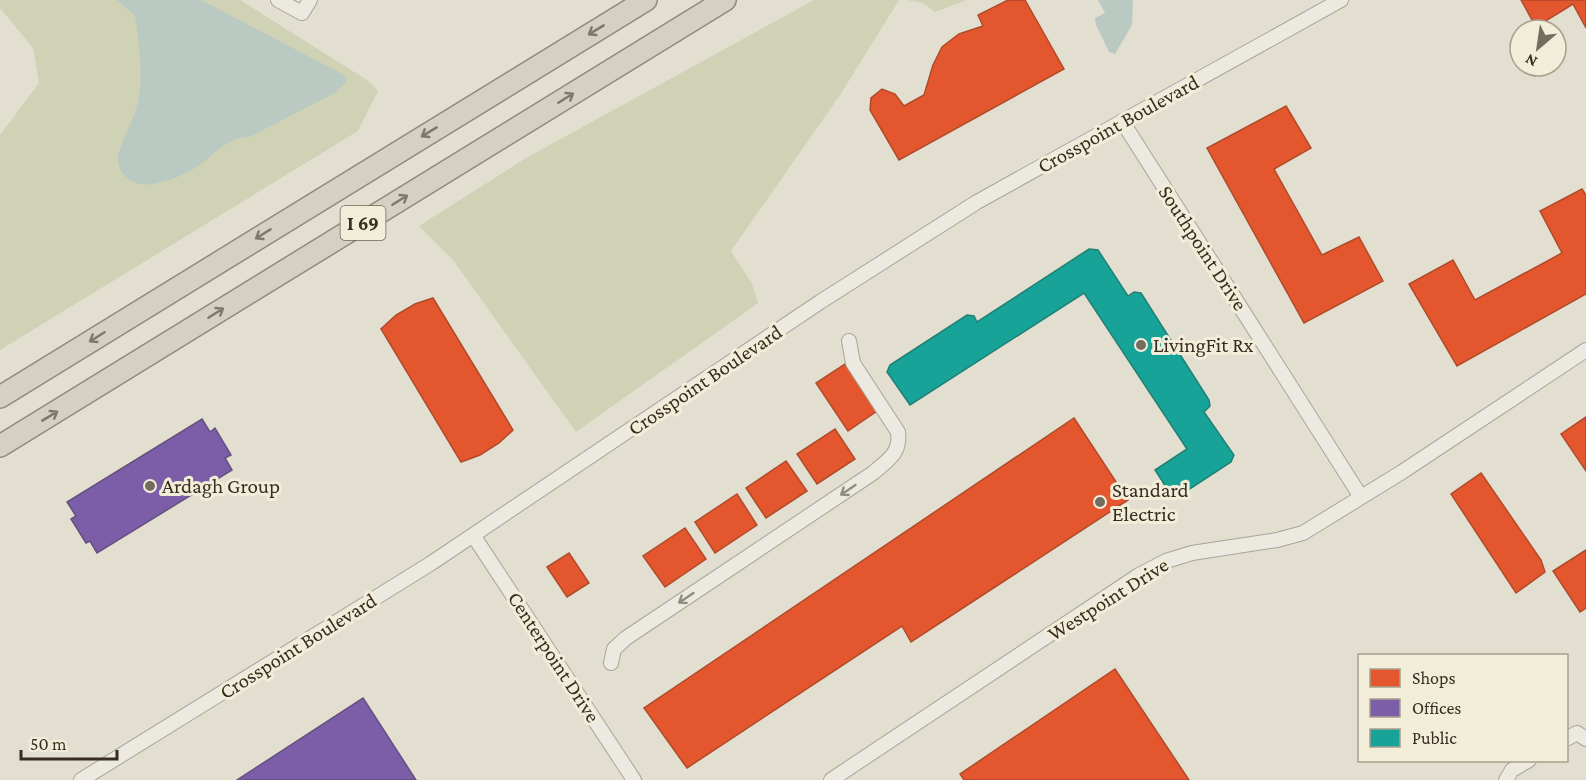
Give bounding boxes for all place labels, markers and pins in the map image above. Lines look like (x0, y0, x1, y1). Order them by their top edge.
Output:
place label: LivingFit Rx (1153, 333, 1254, 357)
marker: LivingFit Rx (1134, 338, 1148, 352)
place label: Ardagh Group (162, 474, 280, 498)
place label: Standard Electric (1112, 478, 1189, 526)
marker: Ardagh Group (143, 479, 157, 493)
marker: Standard Electric (1093, 495, 1107, 509)

